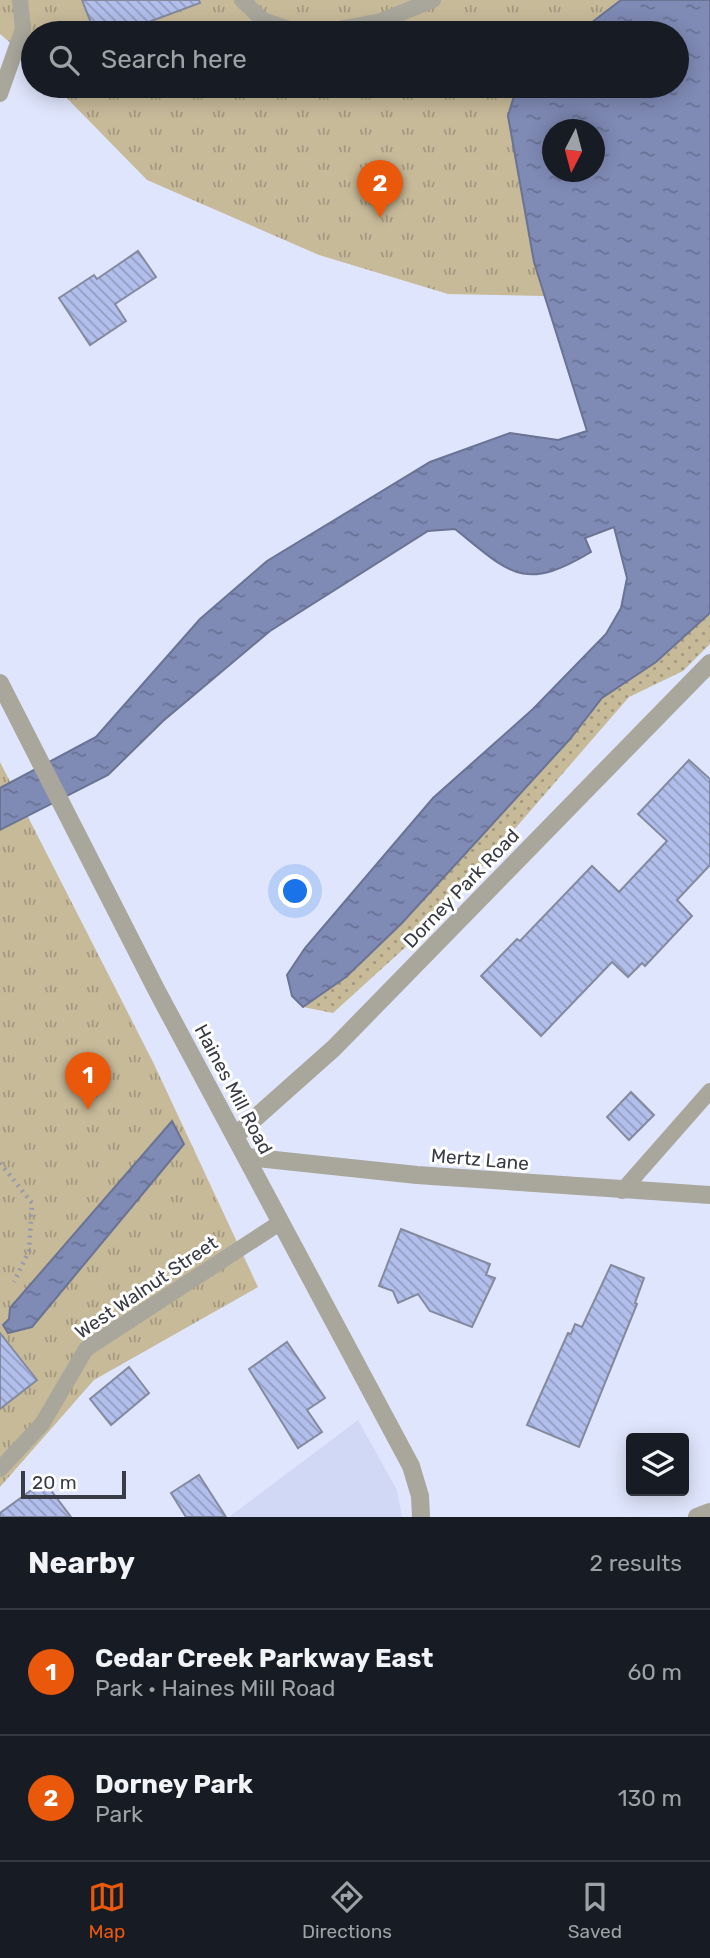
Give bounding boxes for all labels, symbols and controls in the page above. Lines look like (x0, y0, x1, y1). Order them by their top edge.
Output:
search box (21, 21, 689, 98)
icon: search (45, 41, 83, 79)
text: Search here (101, 44, 247, 75)
north arrow (542, 119, 605, 182)
pin: 2 (357, 160, 403, 218)
street label: Dorney Park Road (399, 824, 524, 953)
your location (278, 874, 312, 908)
street label: Haines Mill Road (190, 1020, 277, 1158)
pin: 1 (65, 1052, 111, 1110)
street label: Mertz Lane (430, 1144, 530, 1175)
street label: West Walnut Street (71, 1231, 222, 1344)
map controls (626, 1433, 689, 1496)
button: layers (626, 1433, 689, 1496)
scale bar (21, 1468, 126, 1500)
text: 20 m (32, 1471, 77, 1494)
text: Nearby (28, 1545, 135, 1581)
text: 2 results (590, 1549, 682, 1577)
text: Cedar Creek Parkway East (95, 1643, 433, 1674)
text: 1 (45, 1658, 57, 1686)
text: 60 m (627, 1658, 682, 1686)
text: Park · Haines Mill Road (95, 1674, 336, 1702)
text: Dorney Park (95, 1769, 253, 1800)
text: 2 (44, 1784, 58, 1812)
text: 130 m (618, 1784, 682, 1812)
text: Park (95, 1800, 143, 1828)
tab: Map (88, 1878, 126, 1943)
tab: Directions (302, 1878, 392, 1943)
tab: Saved (568, 1878, 622, 1943)

